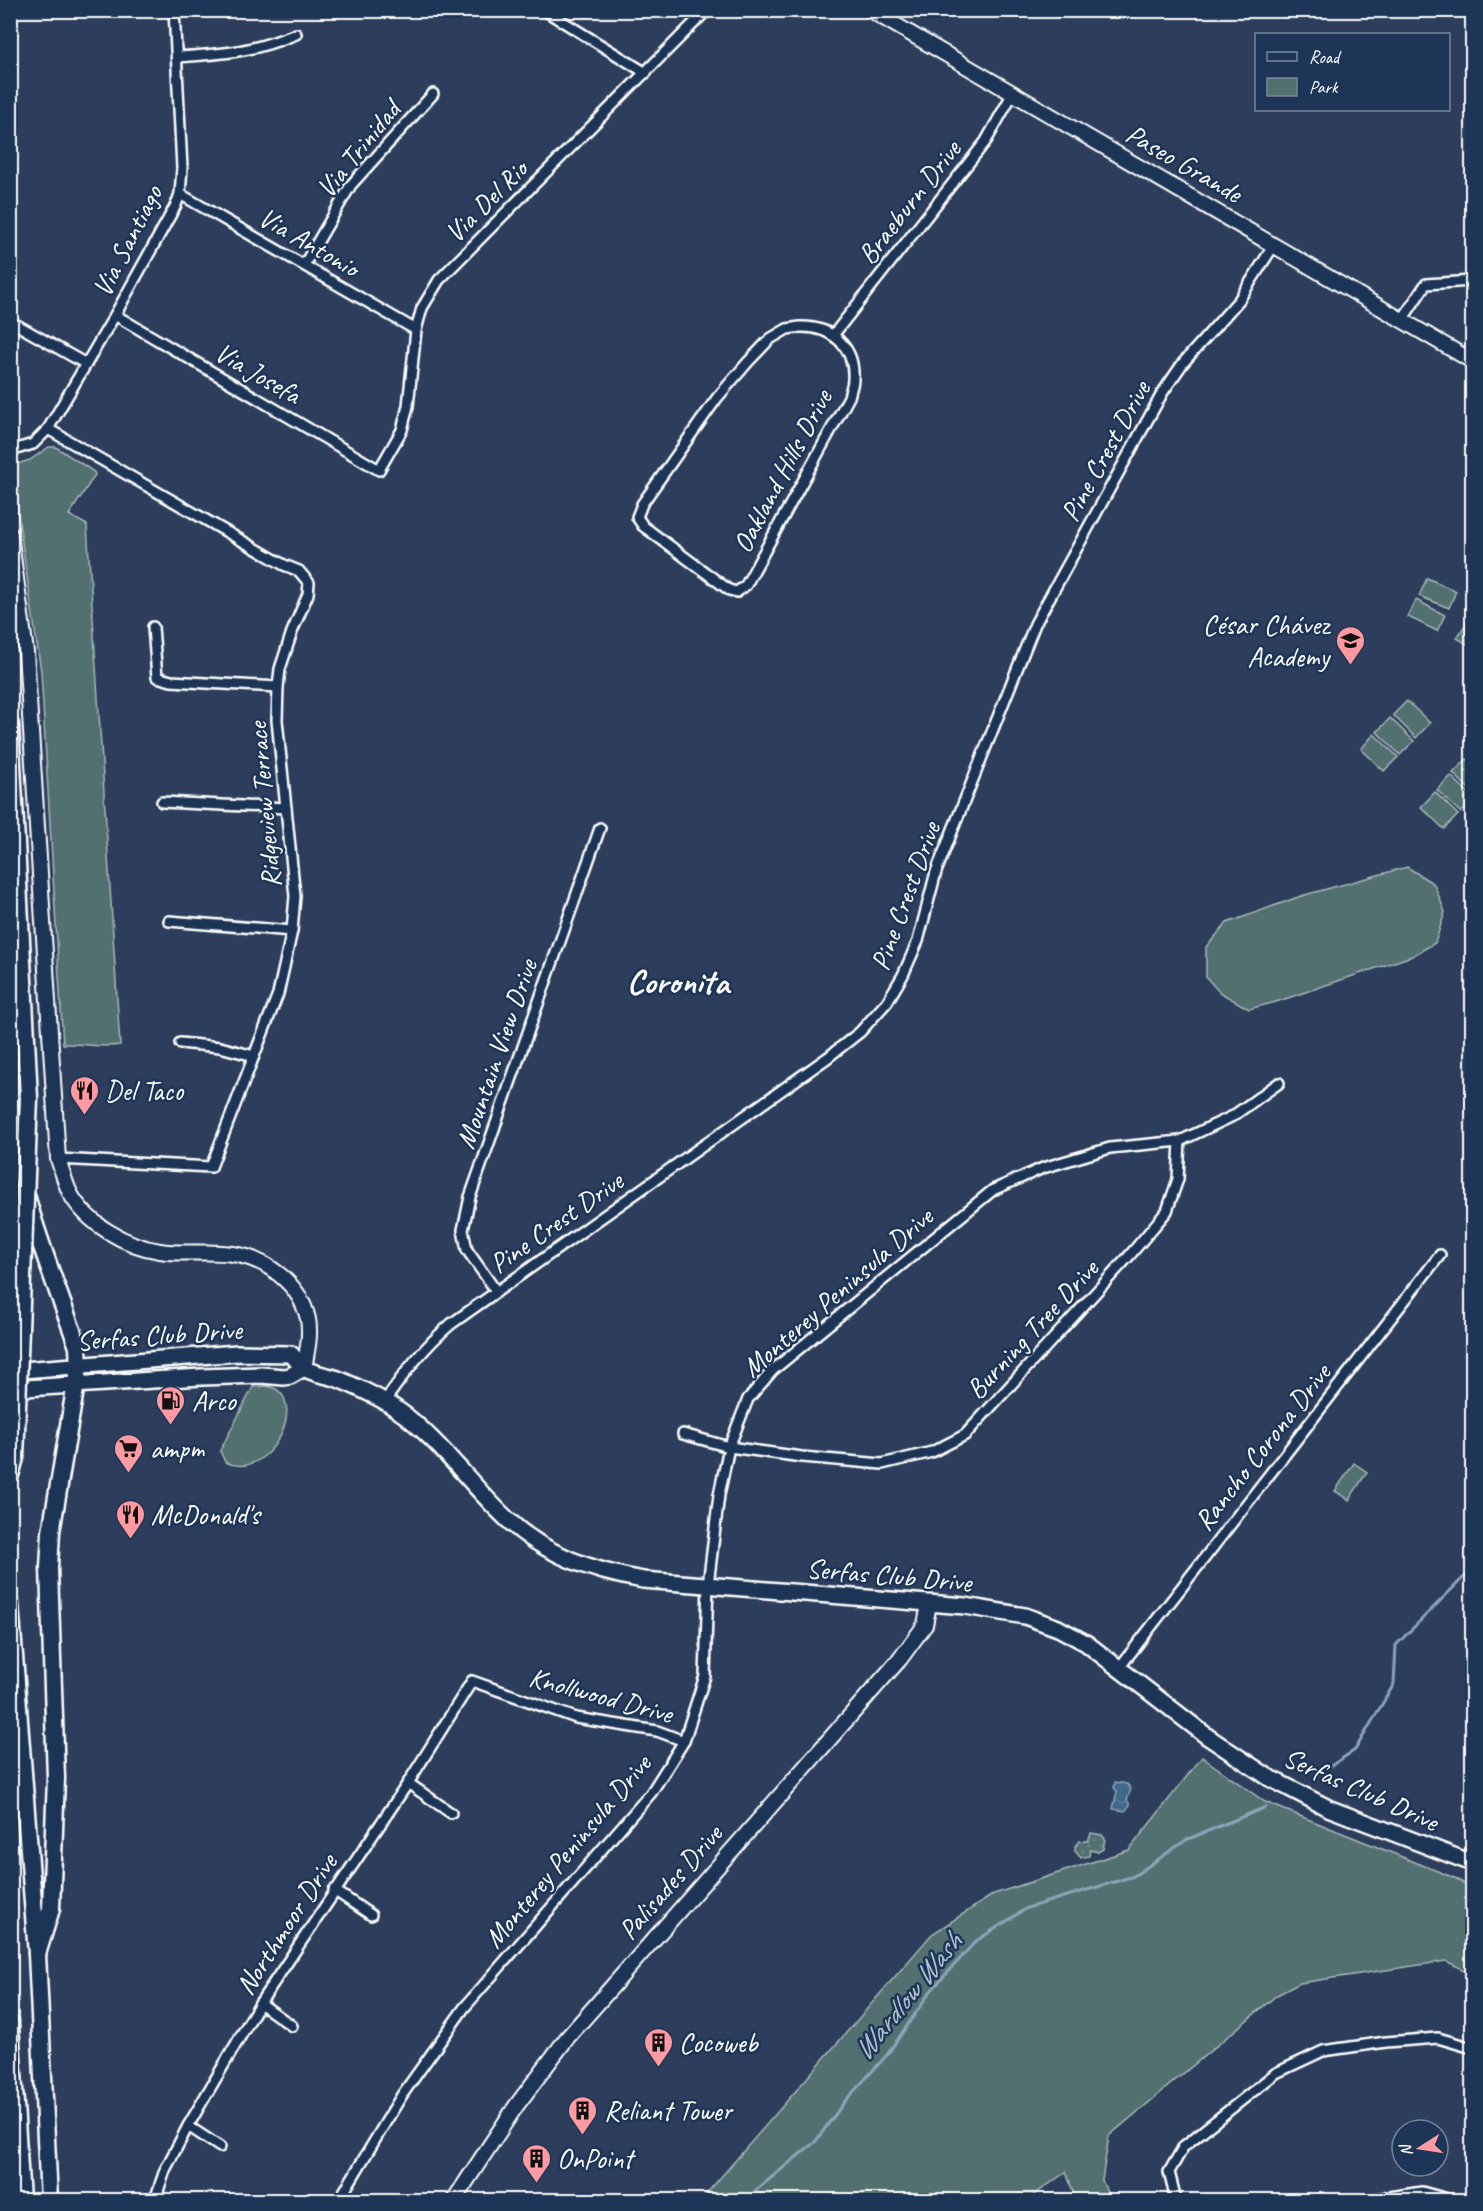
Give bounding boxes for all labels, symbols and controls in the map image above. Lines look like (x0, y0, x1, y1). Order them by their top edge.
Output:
legend (1255, 33, 1450, 111)
text: Road (1309, 46, 1342, 68)
text: Park (1309, 76, 1339, 98)
street label: Via Trinidad (308, 90, 410, 205)
street label: Paseo Grande (1120, 116, 1250, 211)
street label: Braeburn Drive (850, 132, 969, 271)
street label: Via Del Rio (437, 150, 537, 250)
street label: Via Santiago (84, 178, 171, 303)
street label: Via Antonio (253, 199, 368, 286)
street label: Via Josefa (209, 334, 309, 412)
street label: Pine Crest Drive (1052, 373, 1159, 527)
street label: Oakland Hills Drive (724, 382, 840, 558)
place label: César Chávez Academy (1203, 607, 1331, 674)
school or university icon: César Chávez Academy (1334, 624, 1366, 666)
street label: Ridgeview Terrace (239, 719, 289, 889)
street label: Pine Crest Drive (862, 815, 949, 975)
street label: Mountain View Drive (447, 953, 545, 1153)
district label: Coronita (627, 960, 732, 1003)
place label: Del Taco (105, 1073, 185, 1108)
restaurant icon: Del Taco (68, 1074, 100, 1116)
street label: Pine Crest Drive (482, 1162, 631, 1281)
street label: Monterey Peninsula Drive (734, 1198, 941, 1385)
street label: Burning Tree Drive (958, 1250, 1107, 1406)
street label: Serfas Club Drive (75, 1312, 245, 1358)
street label: Rancho Corona Drive (1186, 1355, 1339, 1537)
place label: Arco (192, 1383, 238, 1418)
fuel station icon: Arco (155, 1384, 187, 1426)
place label: ampm (150, 1431, 206, 1466)
supermarket icon: ampm (113, 1432, 145, 1474)
place label: McDonald's (151, 1497, 262, 1532)
restaurant icon: McDonald's (114, 1498, 146, 1540)
street label: Serfas Club Drive (805, 1550, 975, 1600)
street label: Knollwood Drive (525, 1659, 678, 1731)
street label: Serfas Club Drive (1278, 1739, 1445, 1839)
street label: Monterey Peninsula Drive (476, 1746, 659, 1955)
street label: Palisades Drive (610, 1816, 731, 1947)
street label: Northmoor Drive (227, 1845, 346, 2001)
water label: Wardlow Wash (844, 1923, 972, 2068)
place label: Cocoweb (679, 2025, 760, 2060)
building icon: Cocoweb (642, 2026, 674, 2068)
place label: Reliant Tower (604, 2093, 734, 2128)
building icon: Reliant Tower (567, 2094, 599, 2136)
north arrow (1390, 2118, 1450, 2178)
place label: OnPoint (557, 2141, 636, 2176)
text: N (1395, 2141, 1417, 2158)
building icon: OnPoint (520, 2142, 552, 2184)

